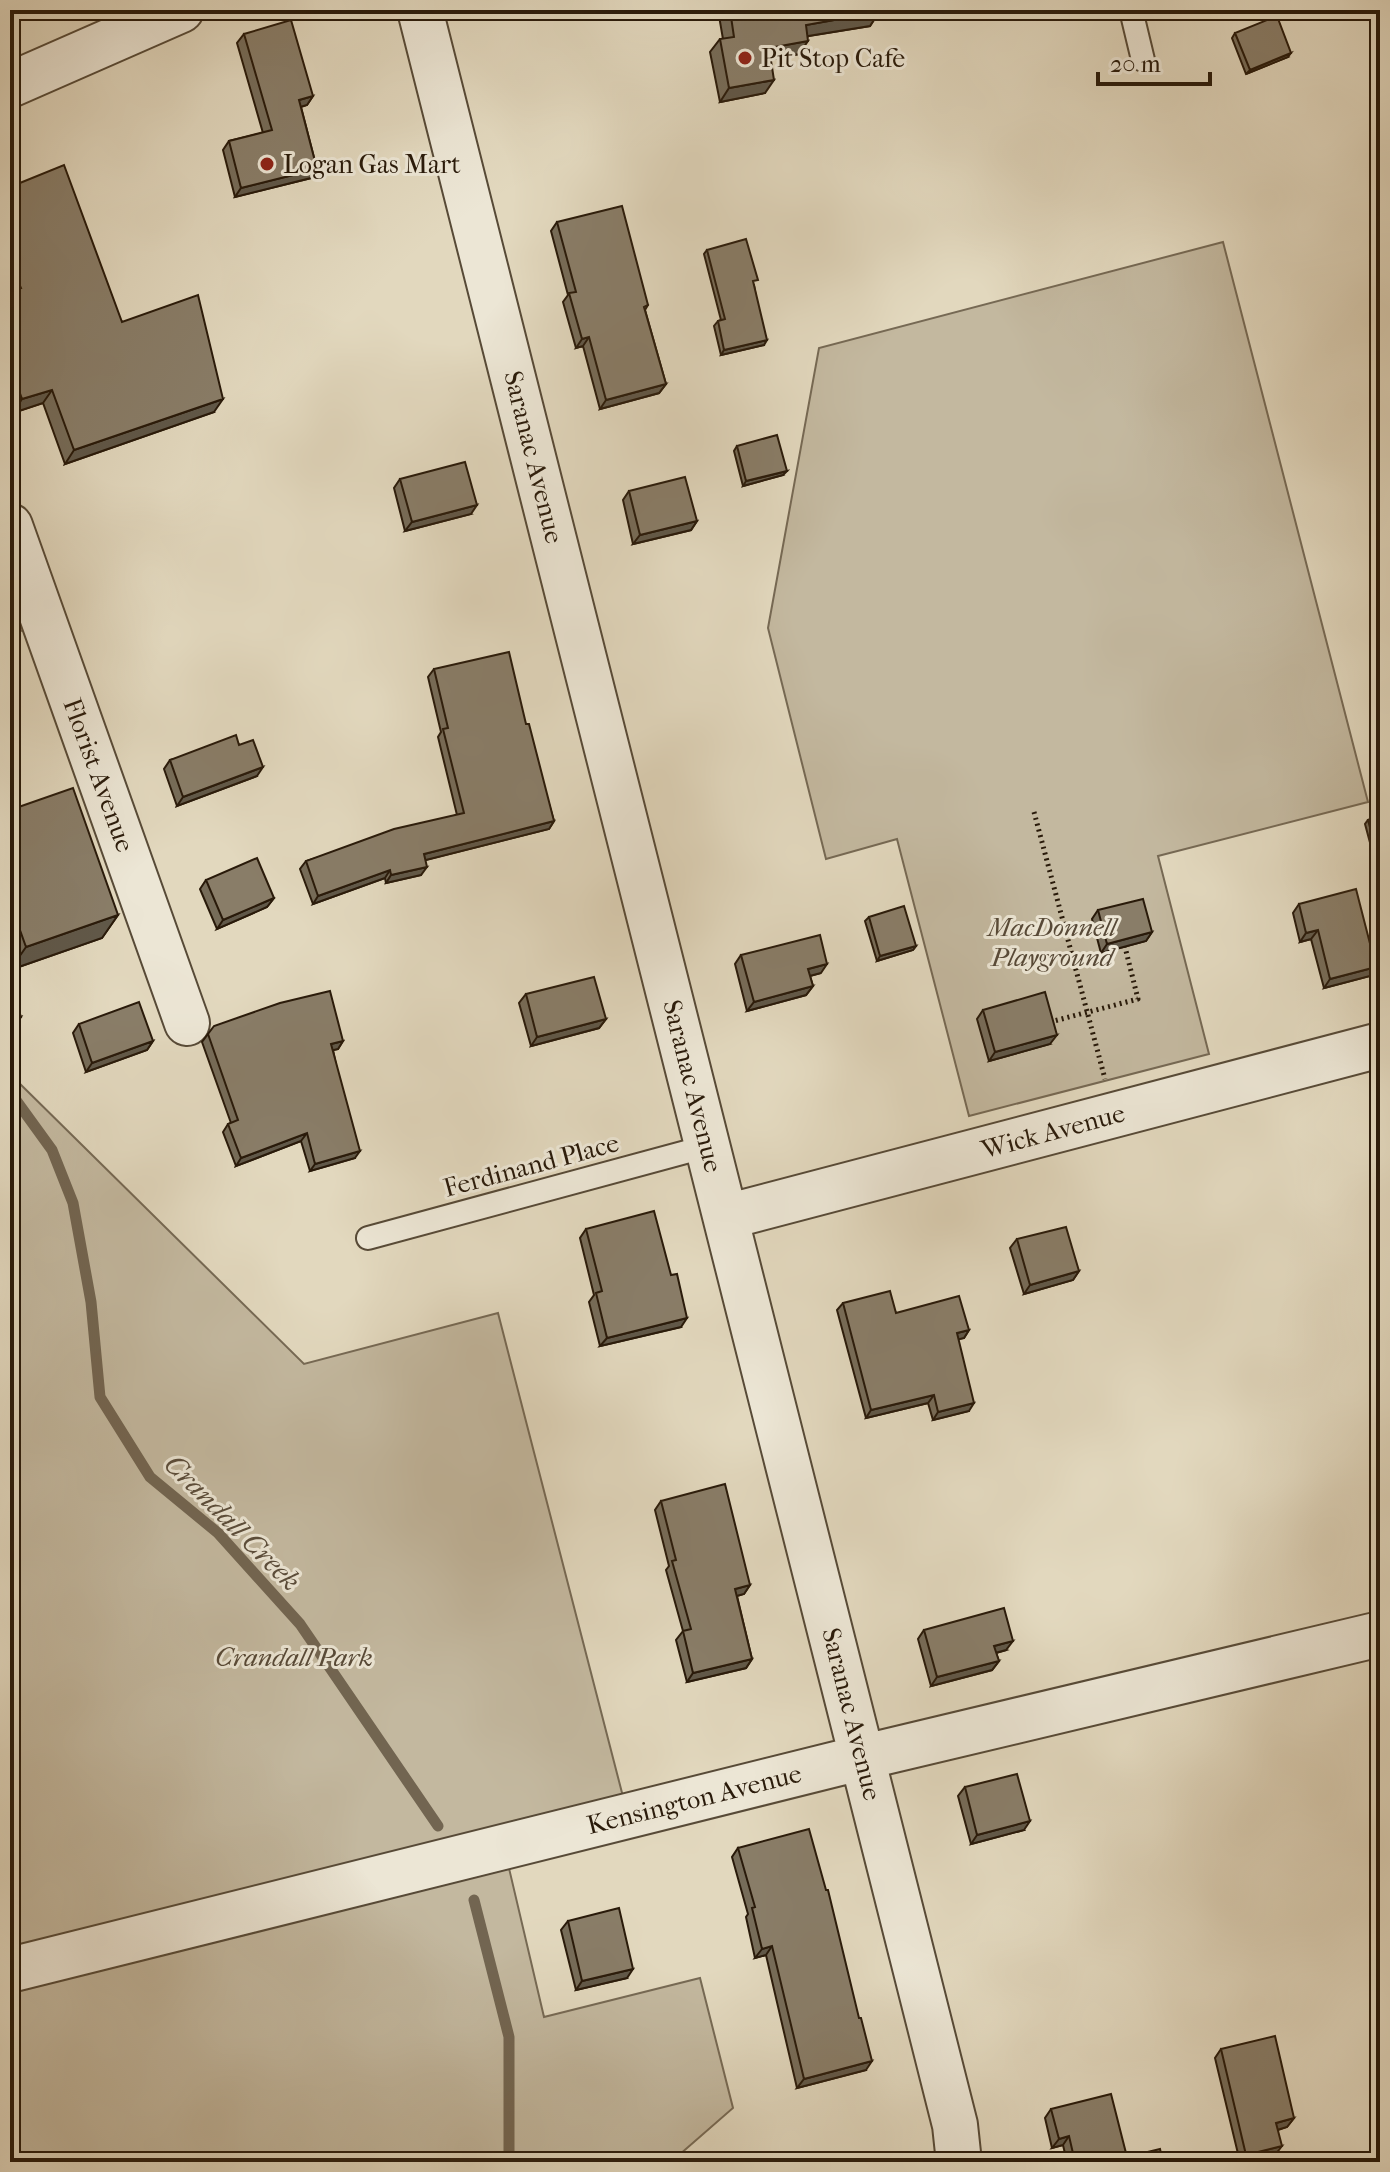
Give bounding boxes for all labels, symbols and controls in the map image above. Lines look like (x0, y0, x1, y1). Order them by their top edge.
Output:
scale bar (1098, 36, 1210, 86)
place label: Pit Stop Cafe (761, 43, 905, 74)
marker: Pit Stop Cafe (736, 49, 754, 67)
text: 20 m (1110, 50, 1161, 78)
place label: Logan Gas Mart (283, 149, 461, 180)
marker: Logan Gas Mart (258, 155, 276, 173)
street label: Saranac Avenue (497, 368, 570, 547)
street label: Florist Avenue (56, 694, 141, 856)
park label: MacDonnell Playground (986, 912, 1119, 973)
street label: Saranac Avenue (656, 997, 729, 1176)
street label: Wick Avenue (977, 1097, 1128, 1166)
street label: Ferdinand Place (440, 1127, 622, 1204)
water label: Crandall Creek (158, 1447, 308, 1597)
street label: Saranac Avenue (815, 1625, 888, 1804)
park label: Crandall Park (215, 1642, 373, 1673)
street label: Kensington Avenue (584, 1758, 805, 1841)

